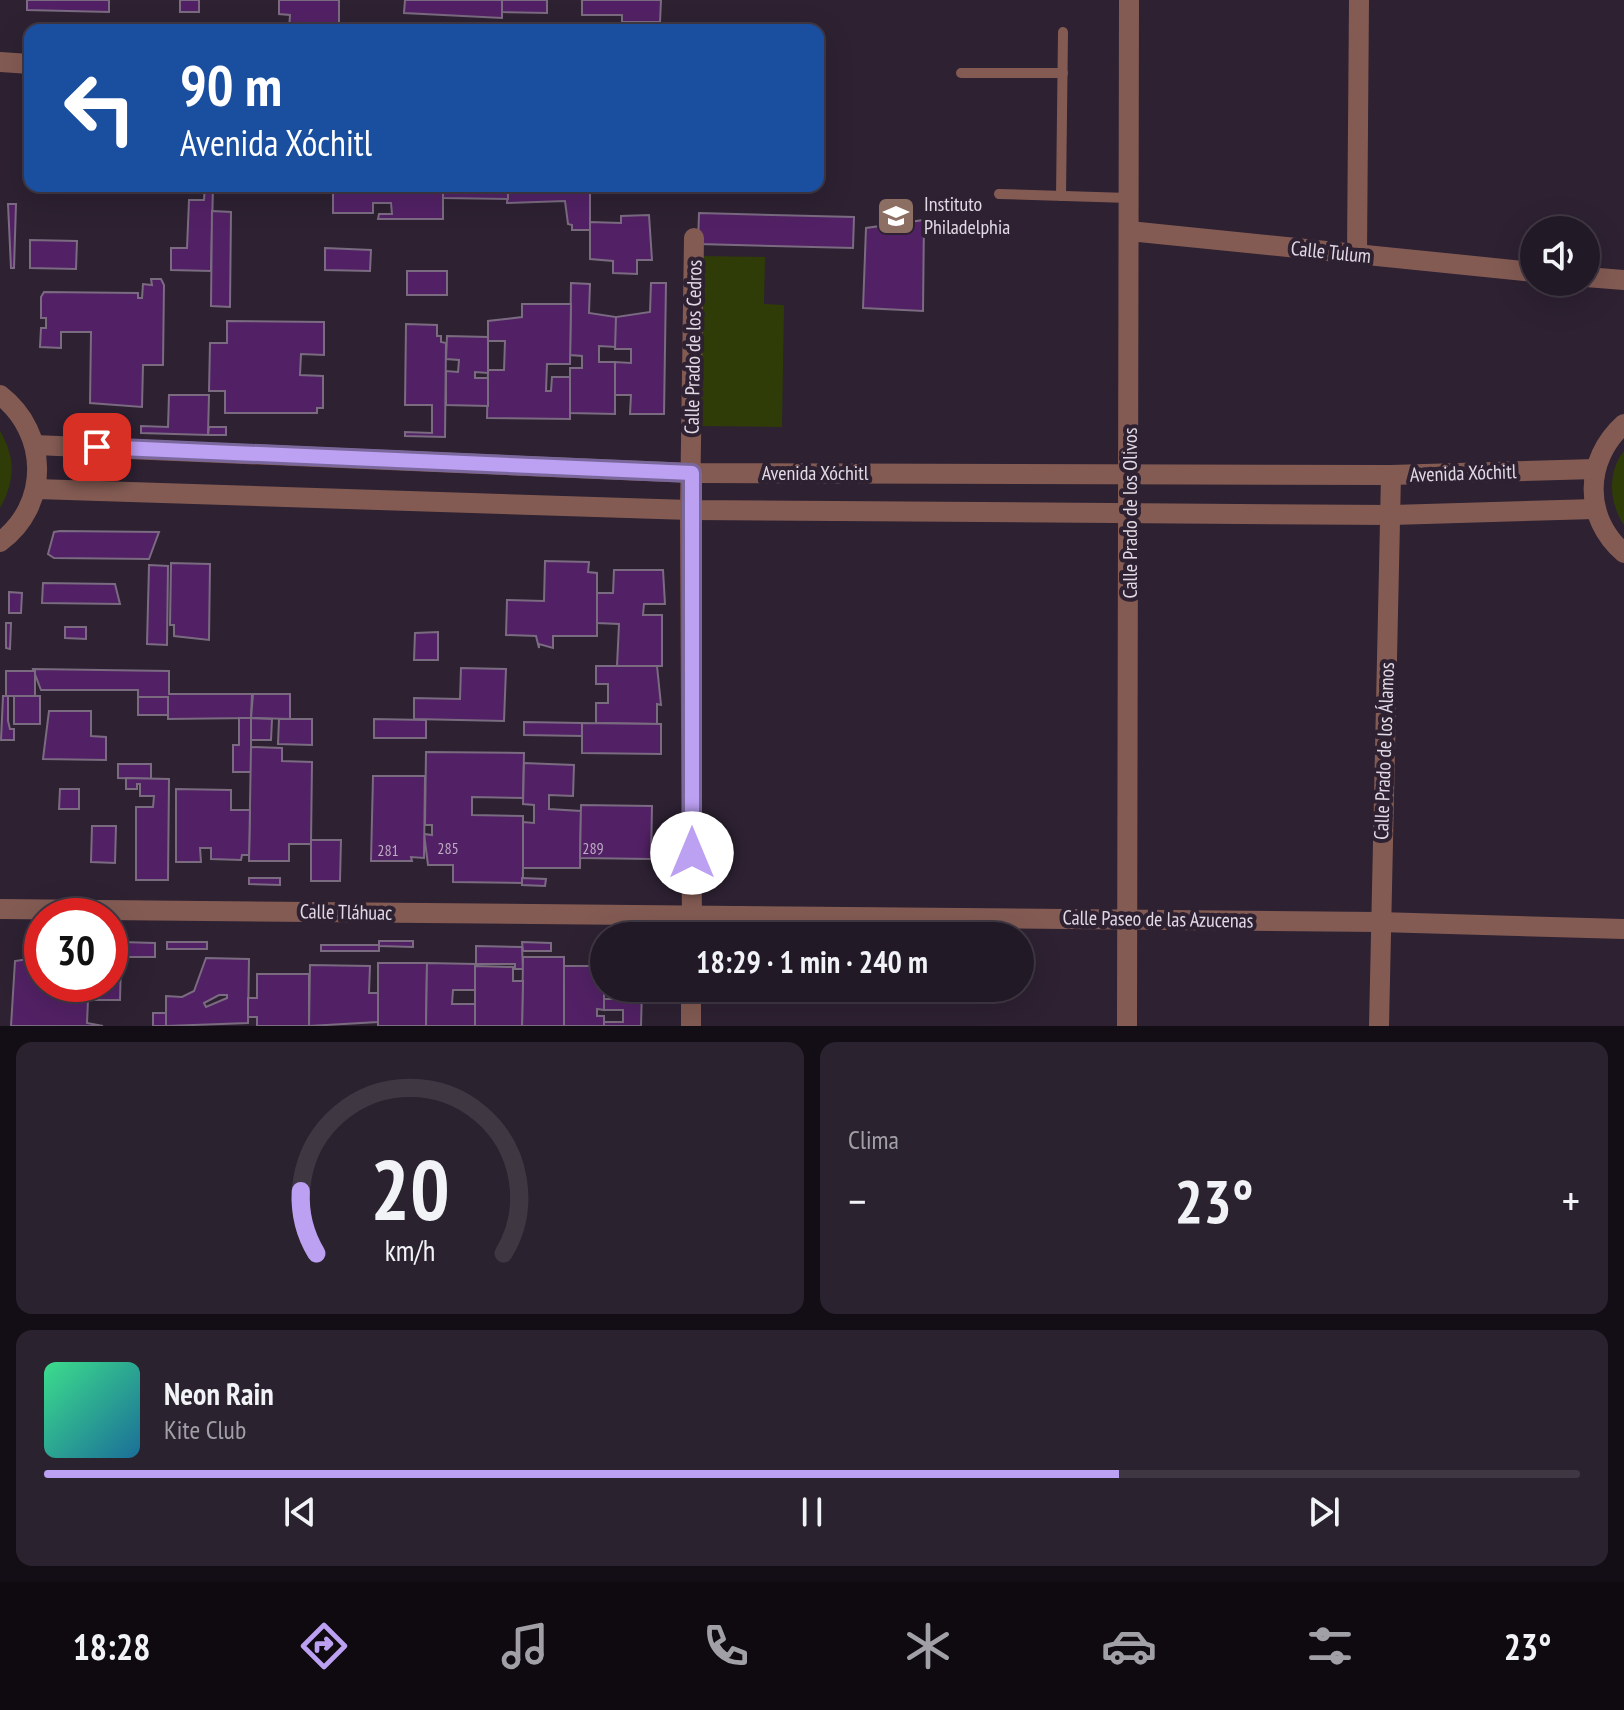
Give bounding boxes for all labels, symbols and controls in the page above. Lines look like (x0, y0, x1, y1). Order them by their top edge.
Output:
text: 90 m (180, 49, 282, 121)
icon: left (48, 56, 152, 160)
text: Avenida Xóchitl (180, 119, 372, 166)
place label: Instituto Philadelphia (924, 191, 1010, 240)
school or university icon: Instituto Philadelphia (875, 195, 917, 237)
map controls (1520, 216, 1600, 296)
button: sound (1520, 216, 1600, 296)
street label: Calle Tulum (1290, 235, 1372, 269)
street label: Calle Prado de los Cedros (678, 260, 708, 434)
pin (63, 413, 131, 481)
icon: arrive (75, 425, 119, 469)
street label: Calle Prado de los Olivos (1117, 427, 1143, 598)
street label: Avenida Xóchitl (1409, 458, 1517, 488)
street label: Avenida Xóchitl (762, 460, 869, 486)
street label: Calle Prado de los Álamos (1368, 662, 1400, 840)
position arrow (650, 811, 734, 895)
house number: 285 (437, 838, 459, 858)
house number: 289 (582, 838, 604, 858)
house number: 281 (377, 840, 399, 860)
speed limit sign: 30 (24, 898, 128, 1002)
street label: Calle Tláhuac (300, 898, 392, 926)
street label: Calle Paseo de las Azucenas (1062, 904, 1254, 934)
text: 18:29 · 1 min · 240 m (696, 942, 928, 981)
text: Clima (848, 1123, 899, 1156)
text: 20 (370, 1135, 450, 1243)
text: 23° (1174, 1162, 1254, 1240)
text: − (848, 1172, 866, 1229)
text: + (1562, 1172, 1580, 1229)
text: km/h (385, 1232, 435, 1269)
text: Neon Rain (164, 1374, 274, 1413)
text: Kite Club (164, 1413, 246, 1446)
icon: previous (278, 1490, 322, 1534)
icon: pause (790, 1490, 834, 1534)
icon: next (1302, 1490, 1346, 1534)
icon: directions (296, 1618, 352, 1674)
icon: music (497, 1618, 553, 1674)
icon: phone (698, 1618, 754, 1674)
icon: climate (900, 1618, 956, 1674)
icon: car (1101, 1618, 1157, 1674)
icon: filters (1302, 1618, 1358, 1674)
text: 18:28 (73, 1623, 151, 1670)
text: 23° (1504, 1623, 1551, 1670)

